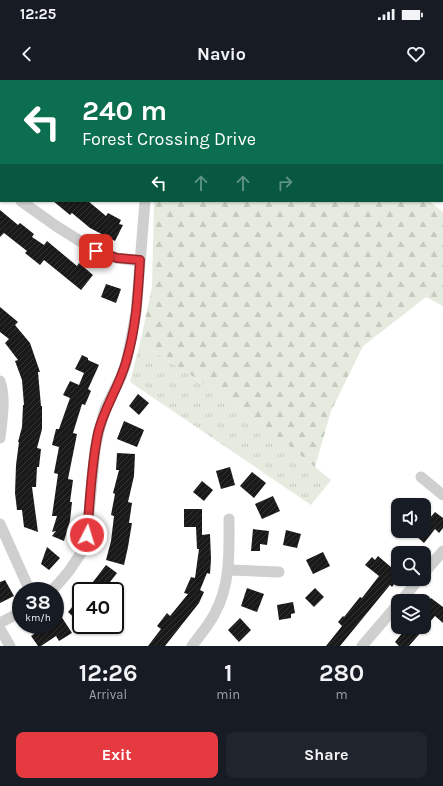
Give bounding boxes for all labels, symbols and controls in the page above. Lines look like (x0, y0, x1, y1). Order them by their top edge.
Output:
text: 12:25 (20, 5, 56, 23)
icon: back (16, 43, 38, 65)
text: Navio (197, 43, 246, 65)
icon: heart (405, 43, 427, 65)
text: 240 m (82, 94, 167, 127)
icon: left (16, 96, 68, 148)
text: Forest Crossing Drive (82, 128, 256, 150)
icon: left (148, 172, 170, 194)
icon: ahead (190, 172, 212, 194)
icon: ahead (232, 172, 254, 194)
icon: right (274, 172, 296, 194)
pin (79, 234, 113, 268)
icon: arrive (85, 240, 107, 262)
map controls (391, 498, 431, 634)
button: sound (391, 498, 431, 538)
position arrow (66, 514, 108, 556)
button: search (391, 546, 431, 586)
speed limit sign: 40 (72, 582, 124, 634)
text: 38 (25, 591, 51, 614)
button: layers (391, 594, 431, 634)
text: km/h (25, 612, 51, 624)
text: 12:26 (79, 659, 137, 687)
text: 1 (224, 659, 232, 687)
text: 280 (319, 659, 364, 687)
text: Arrival (89, 687, 127, 702)
text: min (216, 687, 240, 702)
text: m (335, 687, 348, 702)
button: Exit (16, 732, 218, 778)
button: Share (226, 732, 427, 778)

